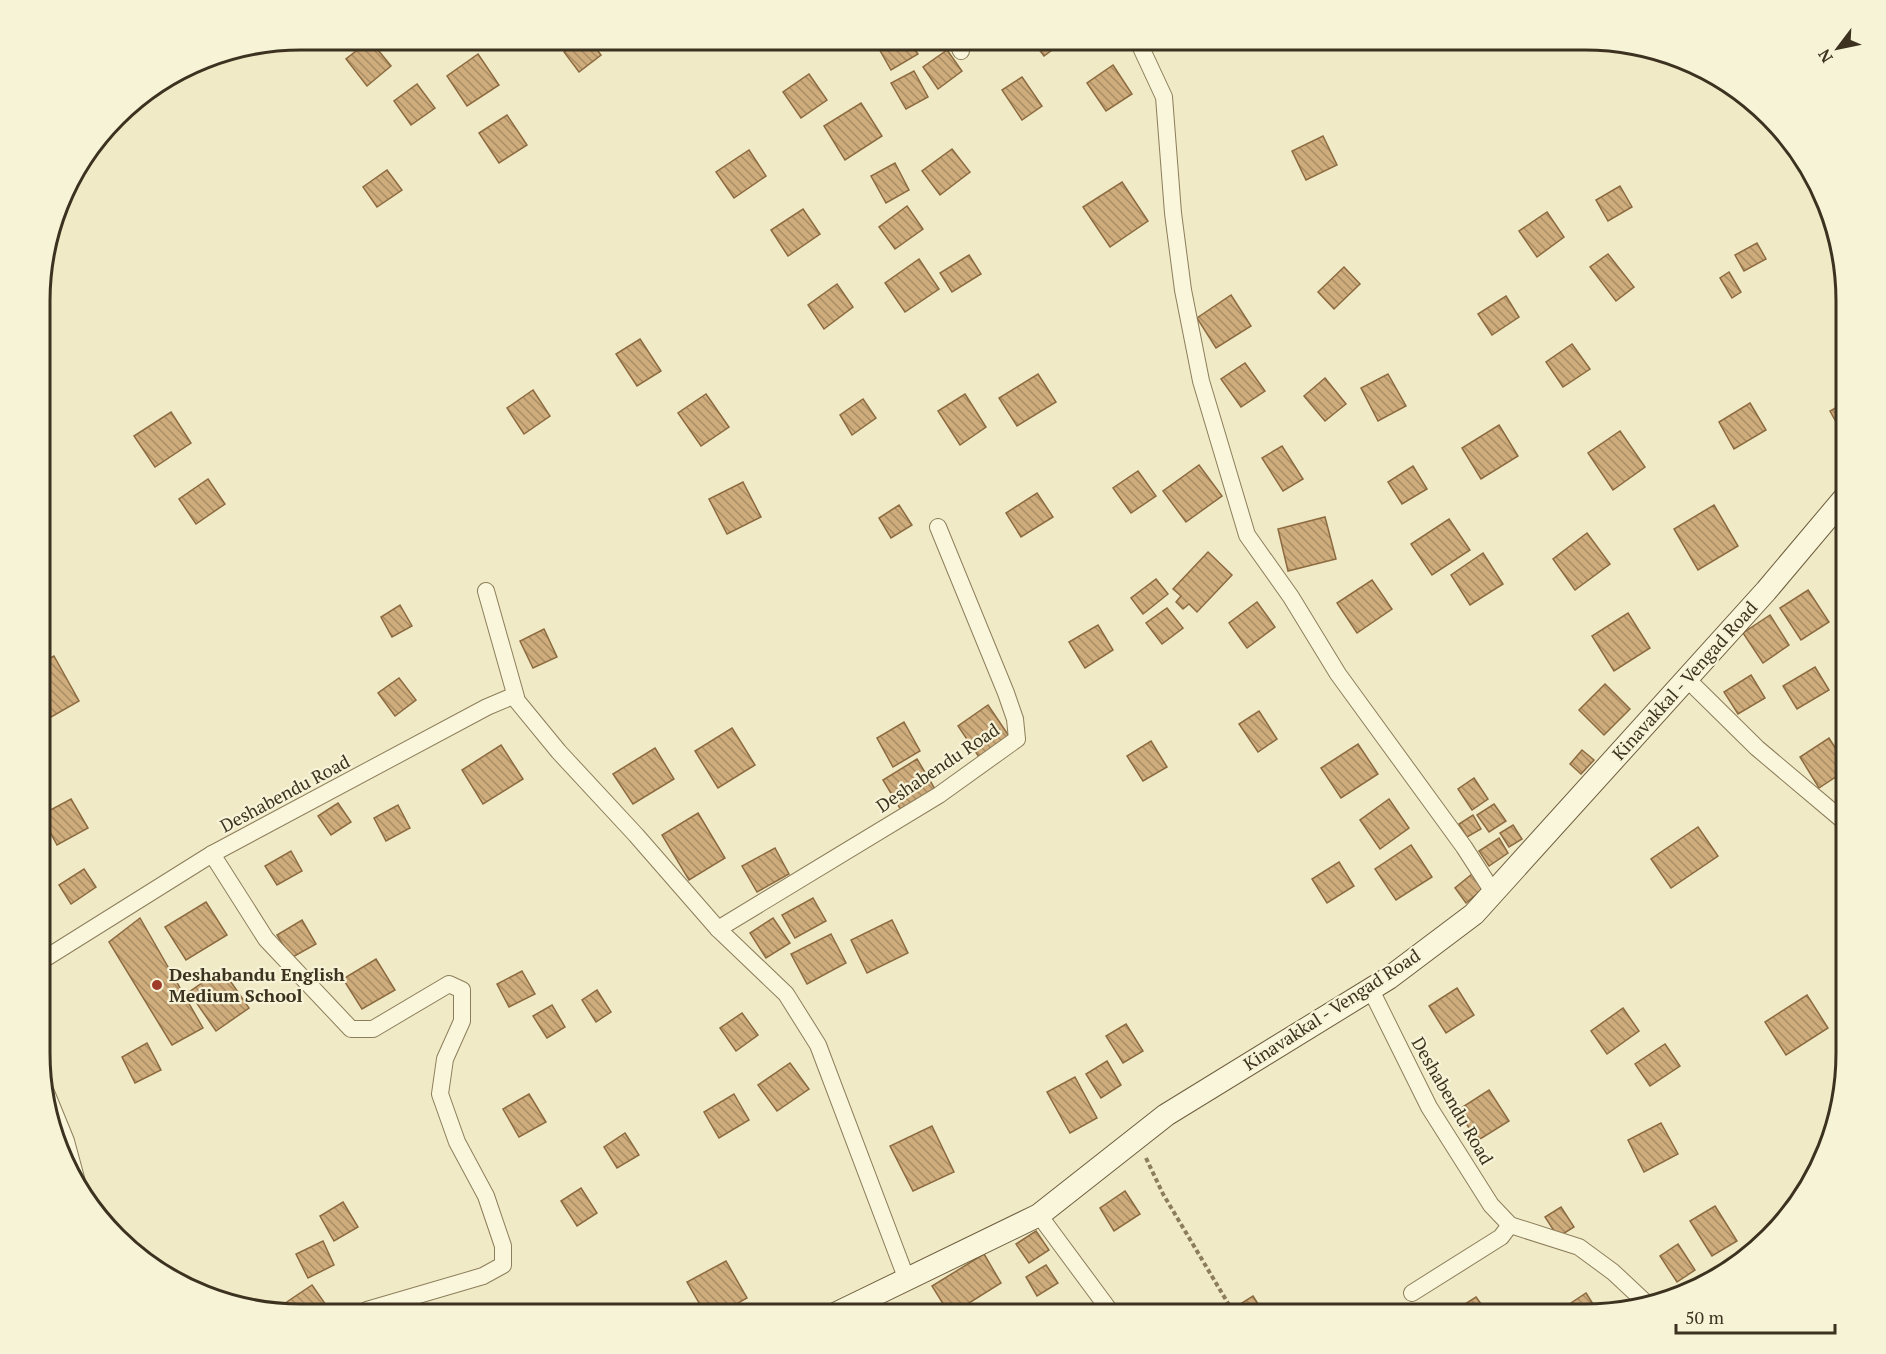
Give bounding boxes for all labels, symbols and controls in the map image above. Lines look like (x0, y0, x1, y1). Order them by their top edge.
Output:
north arrow (1808, 18, 1868, 78)
text: N (1813, 45, 1838, 67)
street label: Kinavakkal - Vengad Road (1606, 596, 1762, 765)
street label: Deshabendu Road (871, 717, 1004, 817)
street label: Deshabendu Road (215, 749, 354, 837)
street label: Kinavakkal - Vengad Road (1239, 943, 1424, 1075)
place label: Deshabandu English Medium School (169, 962, 345, 1007)
marker: Deshabandu English Medium School (150, 978, 164, 992)
street label: Deshabendu Road (1407, 1032, 1499, 1169)
scale bar (1676, 1297, 1835, 1335)
text: 50 m (1685, 1305, 1725, 1329)

